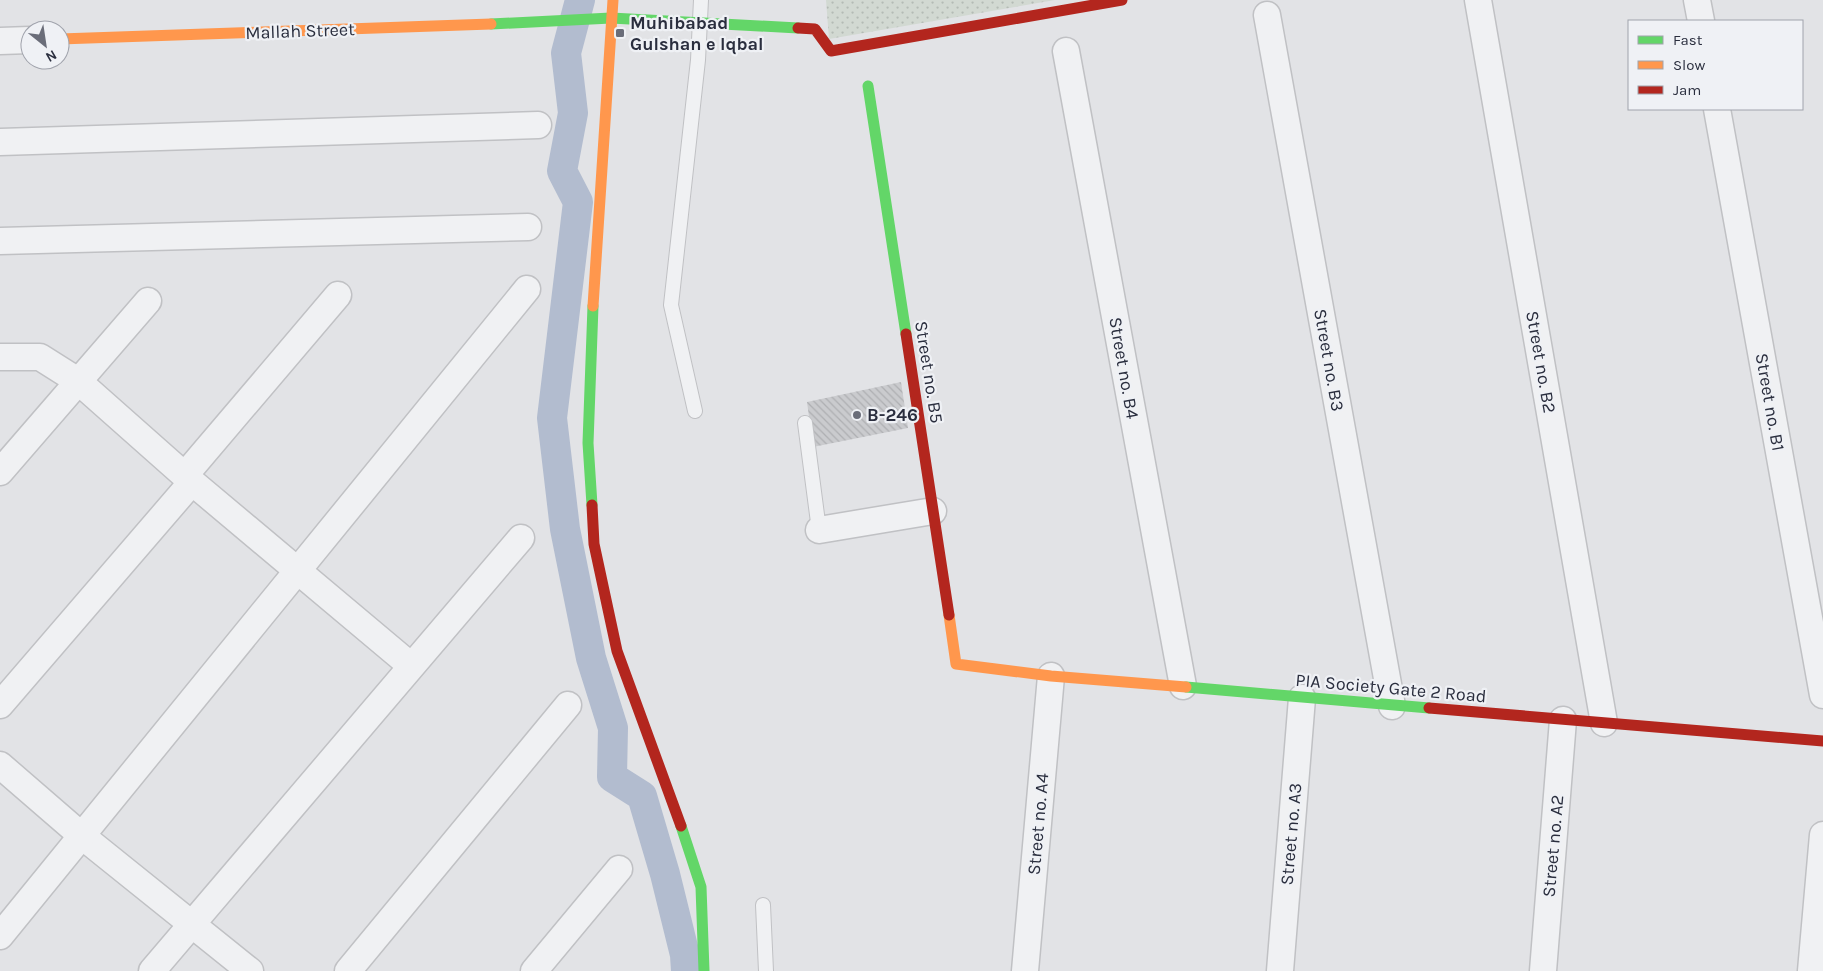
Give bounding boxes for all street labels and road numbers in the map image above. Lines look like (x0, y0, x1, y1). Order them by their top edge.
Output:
street label: Mallah Street (245, 18, 355, 44)
street label: Street no. B3 (1309, 307, 1349, 413)
street label: Street no. B2 (1521, 309, 1561, 415)
street label: Street no. B4 (1104, 315, 1144, 421)
street label: Street no. B5 (910, 319, 948, 425)
street label: Street no. B1 (1751, 351, 1789, 453)
street label: PIA Society Gate 2 Road (1295, 669, 1487, 707)
street label: Street no. A4 (1023, 772, 1053, 876)
street label: Street no. A3 (1276, 782, 1306, 886)
street label: Street no. A2 (1538, 794, 1568, 898)

